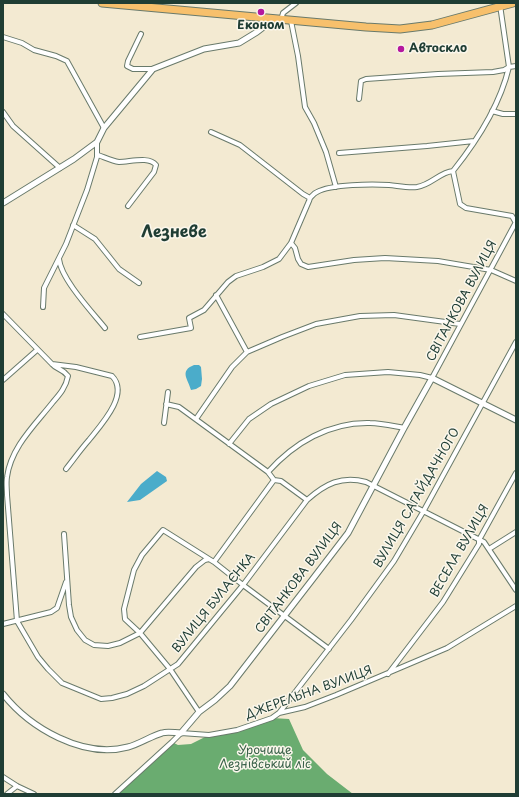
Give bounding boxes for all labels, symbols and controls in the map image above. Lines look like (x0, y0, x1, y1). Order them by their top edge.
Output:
marker: Економ (256, 7, 266, 17)
place label: Економ (237, 19, 285, 33)
place label: Автоскло (409, 42, 467, 56)
marker: Автоскло (396, 44, 406, 54)
district label: Лезневе (141, 223, 207, 243)
street label: СВІТАНКОВА ВУЛИЦЯ (424, 238, 500, 364)
street label: ВУЛИЦЯ САГАЙДАЧНОГО (371, 426, 463, 570)
street label: ВЕСЕЛА ВУЛИЦЯ (428, 502, 492, 600)
street label: СВІТАНКОВА ВУЛИЦЯ (253, 520, 345, 636)
street label: ВУЛИЦЯ БУЛАЄНКА (169, 550, 259, 656)
street label: ДЖЕРЕЛЬНА ВУЛИЦЯ (244, 663, 374, 723)
park label: Урочище Лезнівський ліс (219, 744, 311, 772)

